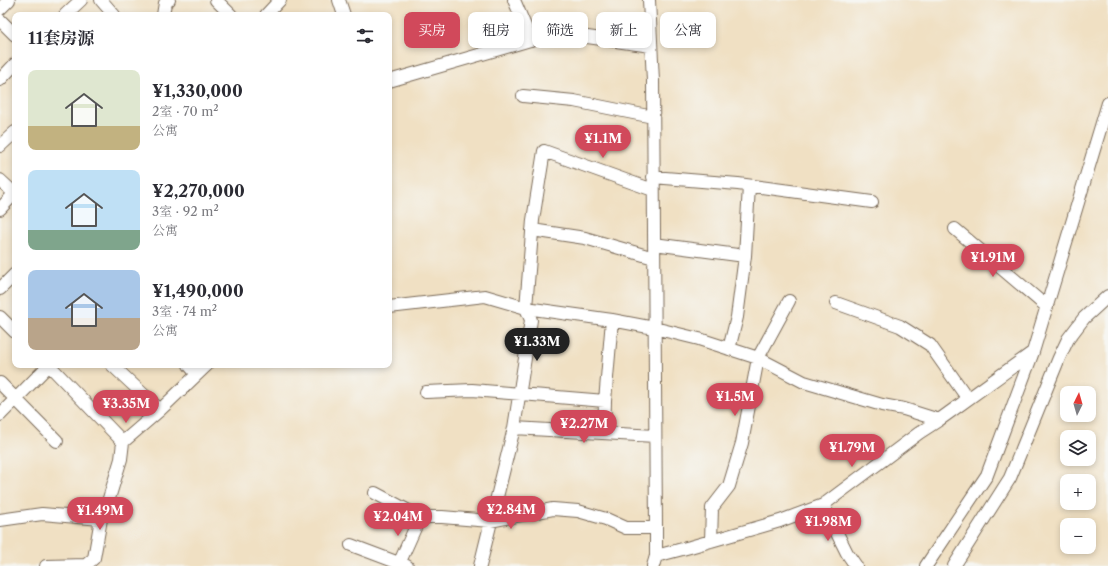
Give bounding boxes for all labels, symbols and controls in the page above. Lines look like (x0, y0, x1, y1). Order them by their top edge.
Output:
chip: 买房 (404, 12, 460, 48)
chip: 租房 (468, 12, 524, 48)
chip: 筛选 (532, 12, 588, 48)
chip: 新上 (596, 12, 652, 48)
chip: 公寓 (660, 12, 716, 48)
icon: filters (354, 25, 376, 47)
text: 11套房源 (28, 28, 94, 48)
text: ¥1,330,000 (152, 81, 243, 101)
icon: home (60, 86, 108, 134)
text: 2室 · 70 m² (152, 103, 219, 119)
text: 公寓 (152, 122, 178, 138)
pin: ¥1.1M (575, 125, 631, 159)
text: ¥1.1M (584, 130, 622, 146)
text: ¥2,270,000 (152, 181, 245, 201)
icon: home (60, 186, 108, 234)
text: 3室 · 92 m² (152, 203, 219, 219)
text: 公寓 (152, 222, 178, 238)
pin: ¥1.91M (960, 244, 1026, 278)
text: ¥1.91M (970, 249, 1016, 265)
text: ¥1,490,000 (152, 281, 244, 301)
icon: home (60, 286, 108, 334)
text: 3室 · 74 m² (152, 303, 217, 319)
text: 公寓 (152, 322, 178, 338)
pin: ¥1.33M (504, 328, 570, 362)
text: ¥1.33M (514, 333, 560, 349)
pin: ¥1.5M (707, 383, 763, 417)
north arrow (1060, 386, 1096, 422)
map controls (1060, 386, 1096, 554)
text: ¥1.5M (715, 388, 755, 404)
pin: ¥3.35M (93, 390, 159, 424)
text: ¥3.35M (102, 395, 150, 411)
pin: ¥2.27M (551, 410, 617, 444)
text: ¥2.27M (560, 415, 608, 431)
button: layers (1060, 430, 1096, 466)
pin: ¥1.79M (819, 434, 885, 468)
text: ¥1.79M (829, 439, 875, 455)
button: + (1060, 474, 1096, 510)
pin: ¥2.84M (478, 496, 544, 530)
pin: ¥1.49M (67, 497, 133, 531)
text: ¥2.84M (486, 501, 536, 517)
text: ¥1.49M (76, 502, 124, 518)
pin: ¥2.04M (365, 503, 431, 537)
text: ¥2.04M (373, 508, 423, 524)
pin: ¥1.98M (795, 508, 861, 542)
text: ¥1.98M (804, 513, 852, 529)
button: − (1060, 518, 1096, 554)

